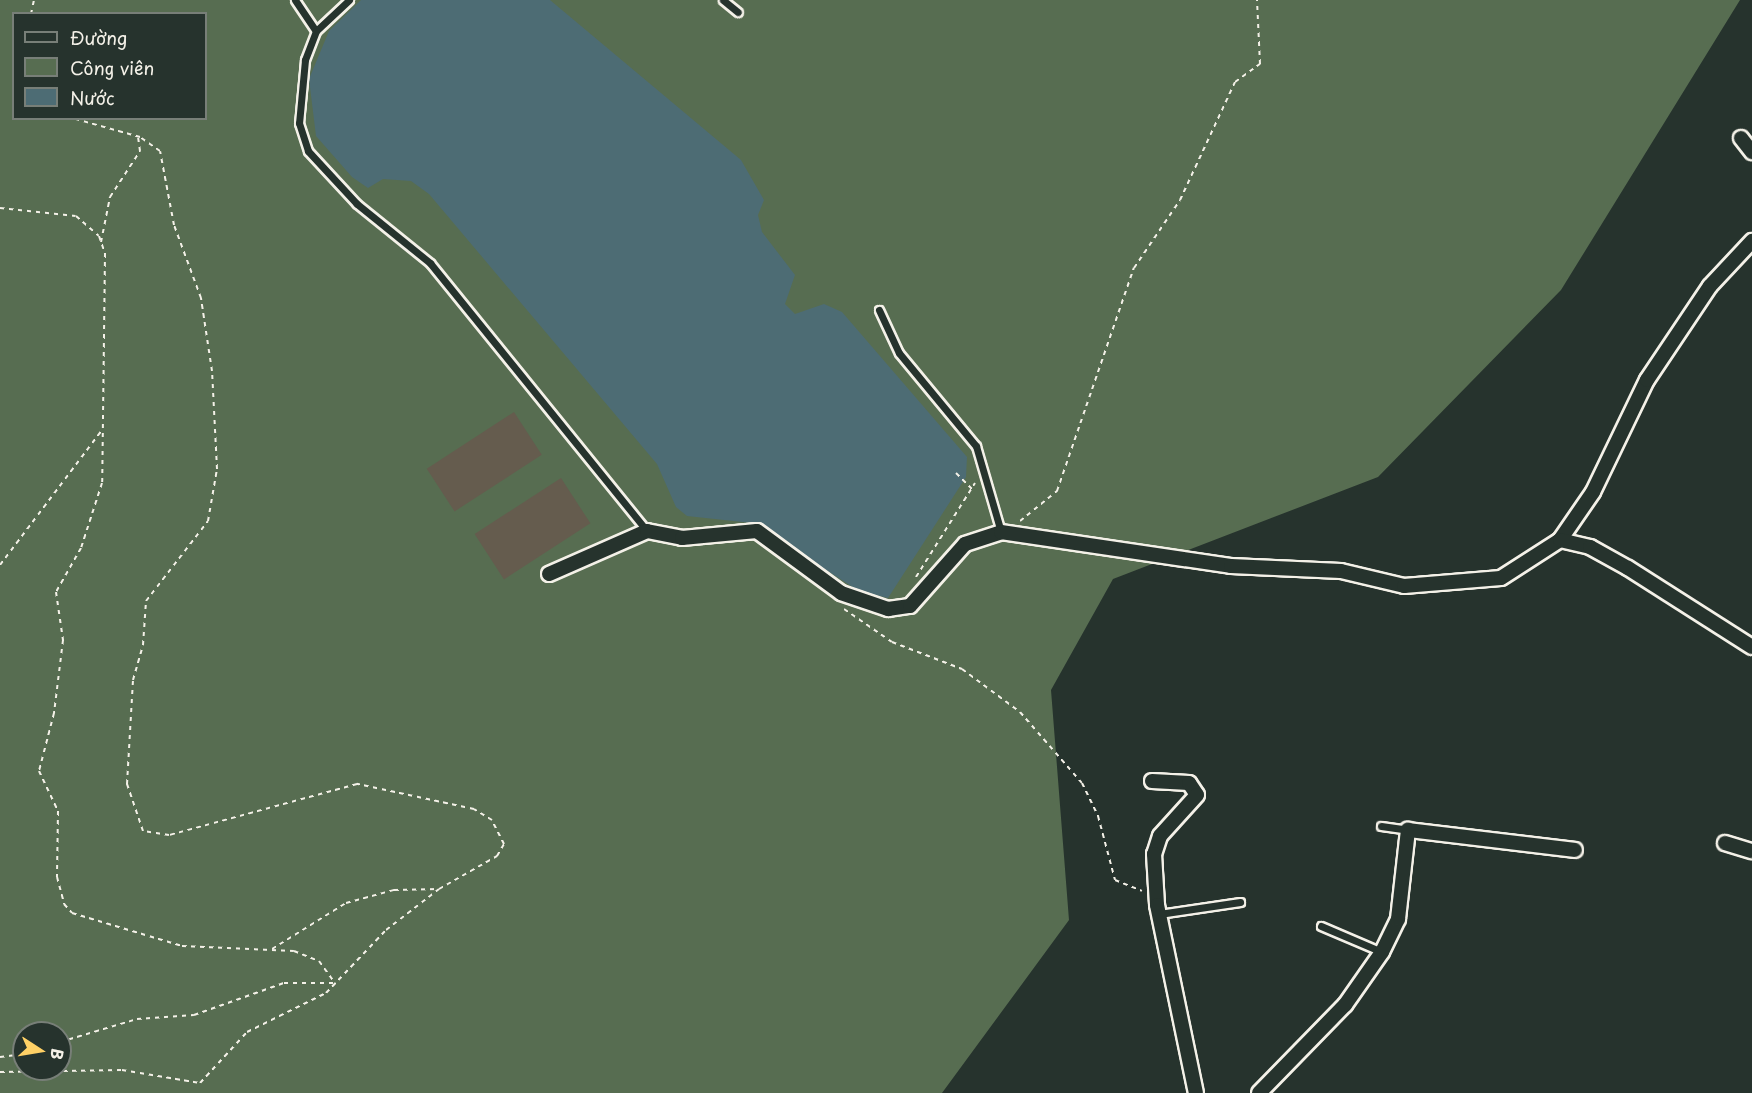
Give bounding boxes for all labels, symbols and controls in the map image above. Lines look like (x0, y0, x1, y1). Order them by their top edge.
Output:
legend (12, 12, 207, 120)
text: Đường (70, 24, 127, 51)
text: Công viên (70, 54, 154, 81)
text: Nước (70, 84, 114, 111)
north arrow (12, 1021, 72, 1081)
text: B (45, 1046, 71, 1062)

